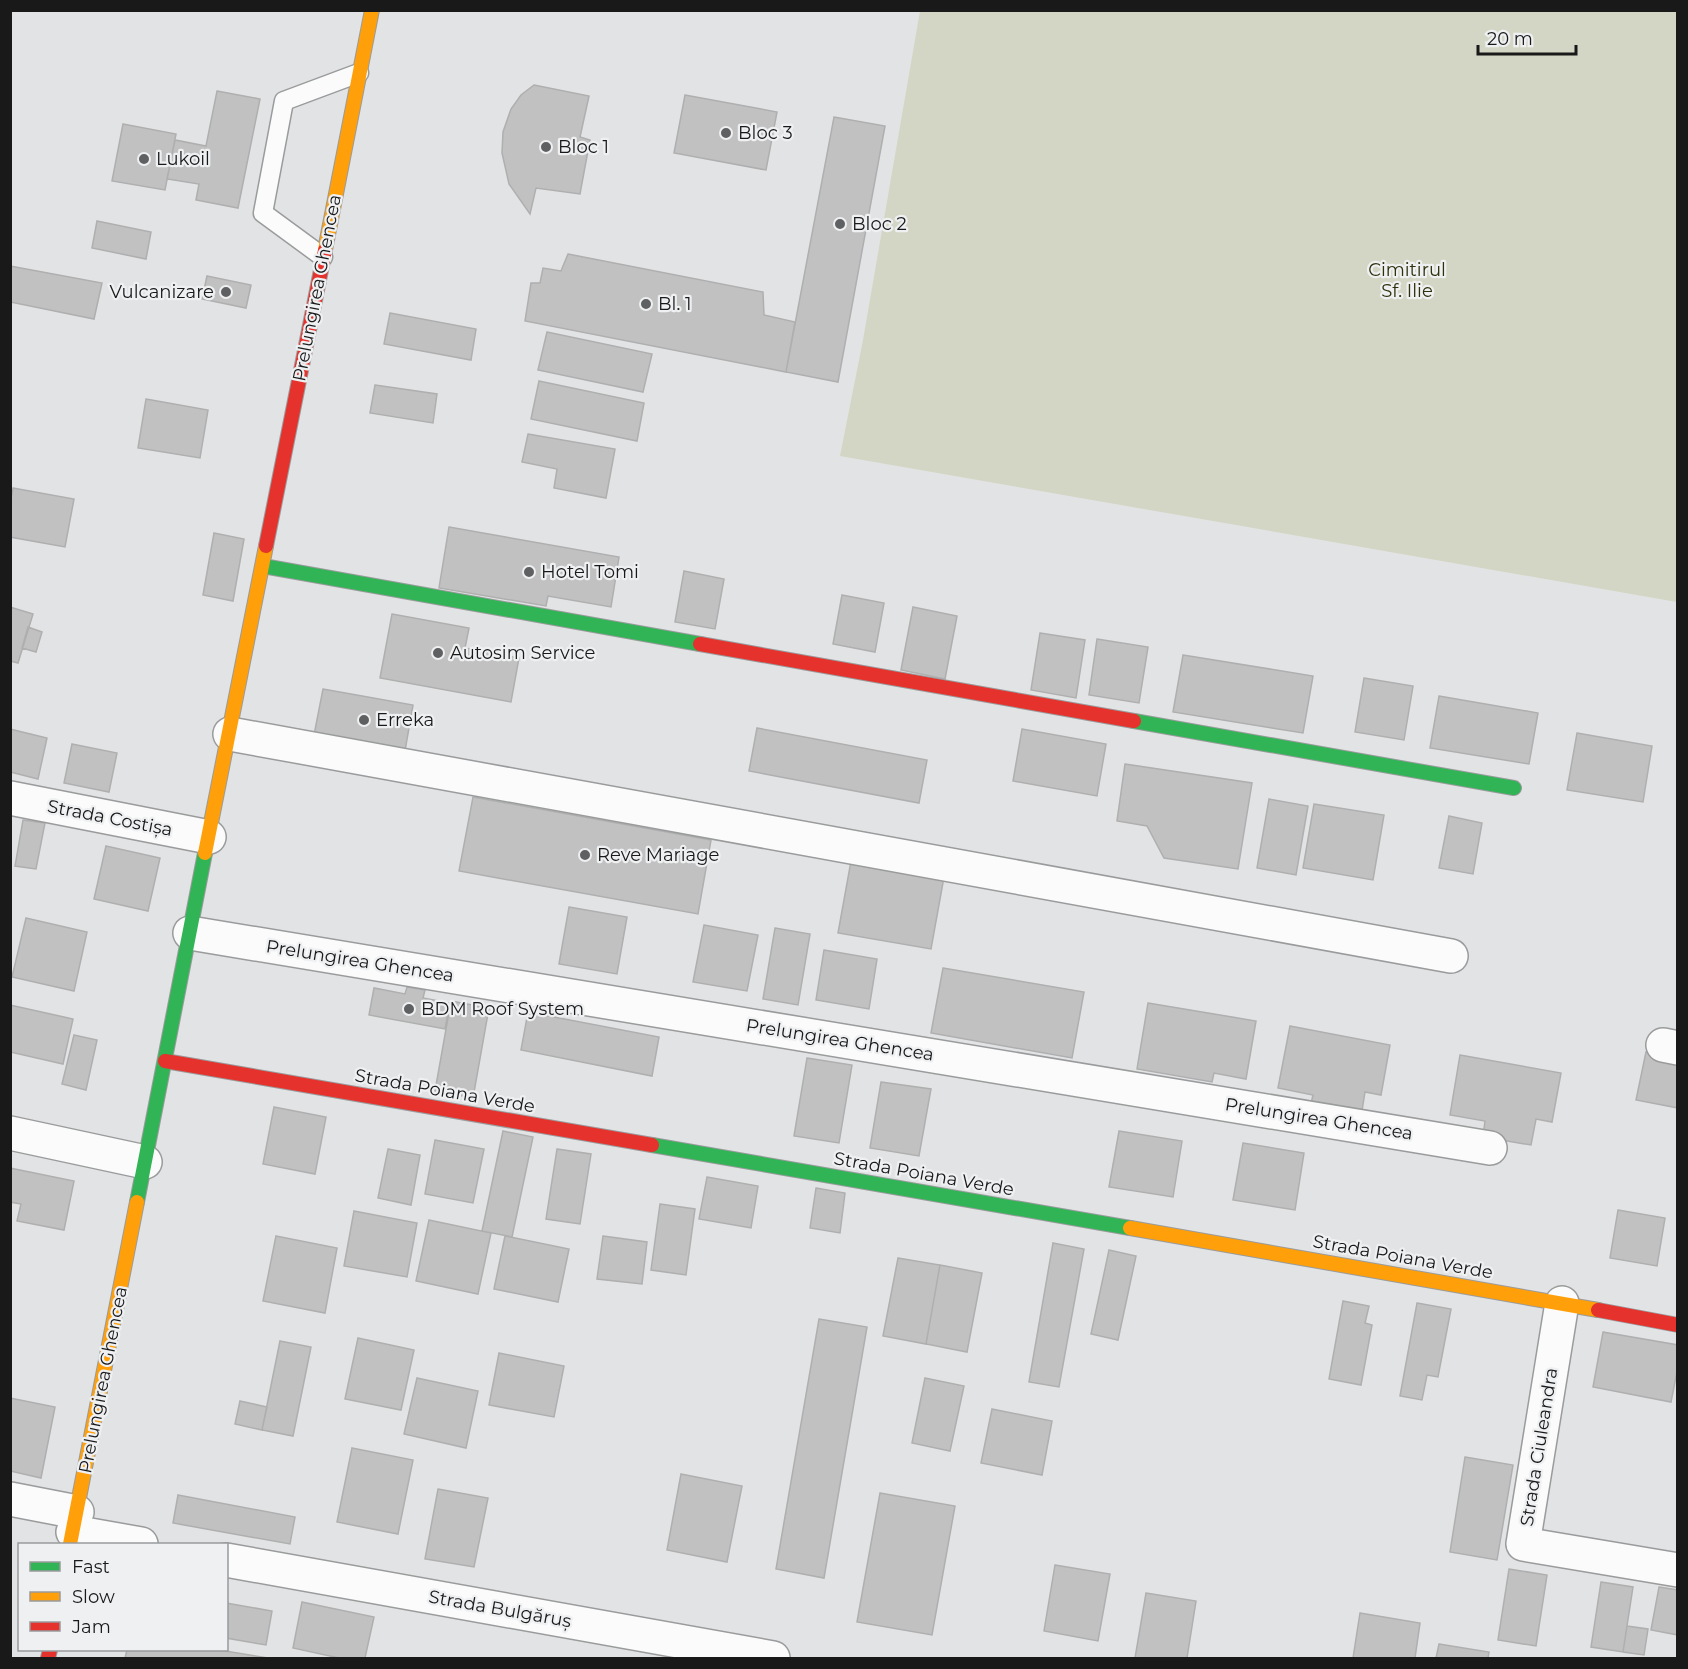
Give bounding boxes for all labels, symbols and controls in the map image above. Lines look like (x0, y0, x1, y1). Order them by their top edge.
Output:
scale bar (1478, 18, 1576, 56)
text: 20 m (1487, 28, 1533, 50)
place label: Bloc 3 (738, 122, 793, 144)
marker: Bloc 3 (719, 126, 733, 140)
place label: Bloc 1 (558, 136, 609, 158)
marker: Bloc 1 (539, 140, 553, 154)
place label: Lukoil (156, 148, 210, 170)
marker: Lukoil (137, 152, 151, 166)
street label: Prelungirea Ghencea (288, 193, 346, 383)
place label: Bloc 2 (852, 213, 907, 235)
marker: Bloc 2 (833, 217, 847, 231)
park label: Cimitirul Sf. Ilie (1368, 259, 1446, 302)
place label: Vulcanizare (110, 281, 214, 303)
marker: Vulcanizare (219, 285, 233, 299)
place label: Bl. 1 (658, 293, 691, 315)
marker: Bl. 1 (639, 297, 653, 311)
place label: Hotel Tomi (541, 561, 639, 583)
marker: Hotel Tomi (522, 565, 536, 579)
place label: Autosim Service (450, 642, 596, 664)
marker: Autosim Service (431, 646, 445, 660)
place label: Erreka (376, 709, 434, 731)
marker: Erreka (357, 713, 371, 727)
street label: Strada Costișa (45, 795, 174, 842)
place label: Reve Mariage (597, 844, 719, 866)
marker: Reve Mariage (578, 848, 592, 862)
street label: Prelungirea Ghencea (264, 935, 456, 987)
place label: BDM Roof System (421, 998, 584, 1020)
marker: BDM Roof System (402, 1002, 416, 1016)
street label: Prelungirea Ghencea (744, 1014, 936, 1066)
street label: Strada Poiana Verde (353, 1064, 537, 1118)
street label: Prelungirea Ghencea (1223, 1093, 1415, 1145)
street label: Strada Poiana Verde (832, 1147, 1016, 1201)
street label: Strada Poiana Verde (1311, 1230, 1495, 1284)
street label: Prelungirea Ghencea (74, 1285, 132, 1475)
street label: Strada Ciuleandra (1516, 1366, 1562, 1528)
legend (18, 1543, 228, 1651)
text: Fast (72, 1556, 110, 1578)
text: Slow (72, 1586, 115, 1608)
street label: Strada Bulgăruș (427, 1586, 573, 1633)
text: Jam (71, 1616, 111, 1638)

